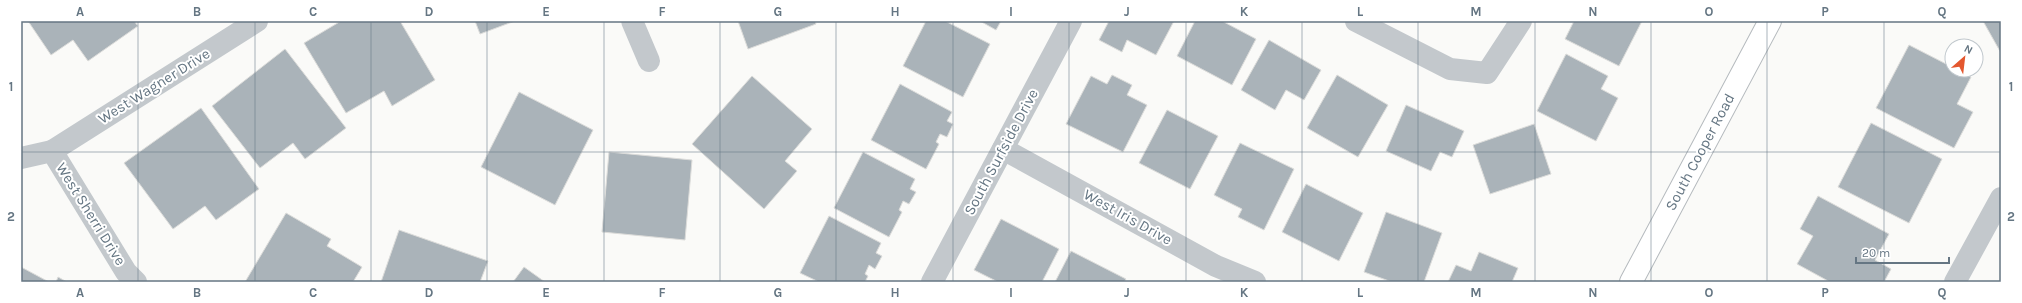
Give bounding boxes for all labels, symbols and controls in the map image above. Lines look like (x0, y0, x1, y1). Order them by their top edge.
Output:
text: A (76, 4, 84, 19)
text: B (193, 4, 201, 19)
text: C (309, 4, 317, 19)
text: D (425, 4, 434, 19)
text: E (542, 4, 550, 19)
text: F (658, 4, 666, 19)
text: G (774, 4, 782, 19)
text: H (890, 4, 900, 19)
text: I (1009, 4, 1013, 19)
text: J (1124, 4, 1130, 19)
text: K (1240, 4, 1249, 19)
text: L (1357, 4, 1364, 19)
text: M (1470, 4, 1482, 19)
text: N (1588, 4, 1598, 19)
text: O (1705, 4, 1714, 19)
text: P (1821, 4, 1829, 19)
text: Q (1938, 4, 1947, 19)
north arrow (1944, 38, 1984, 78)
text: N (1962, 42, 1975, 57)
street label: West Wagner Drive (95, 44, 213, 128)
text: 1 (9, 79, 13, 94)
text: 1 (2009, 79, 2013, 94)
street label: South Surfside Drive (960, 86, 1042, 218)
street label: South Cooper Road (1661, 90, 1739, 214)
street label: West Sherri Drive (52, 159, 130, 269)
street label: West Iris Drive (1081, 185, 1175, 249)
text: 2 (7, 209, 15, 224)
text: 2 (2007, 209, 2015, 224)
scale bar (1856, 239, 1949, 265)
text: 20 m (1862, 246, 1890, 260)
text: A (76, 285, 84, 300)
text: B (193, 285, 201, 300)
text: C (309, 285, 317, 300)
text: D (425, 285, 434, 300)
text: E (542, 285, 550, 300)
text: F (658, 285, 666, 300)
text: G (774, 285, 782, 300)
text: H (890, 285, 900, 300)
text: I (1009, 285, 1013, 300)
text: J (1124, 285, 1130, 300)
text: K (1240, 285, 1249, 300)
text: L (1357, 285, 1364, 300)
text: M (1470, 285, 1482, 300)
text: N (1588, 285, 1598, 300)
text: O (1705, 285, 1714, 300)
text: P (1821, 285, 1829, 300)
text: Q (1938, 285, 1947, 300)

